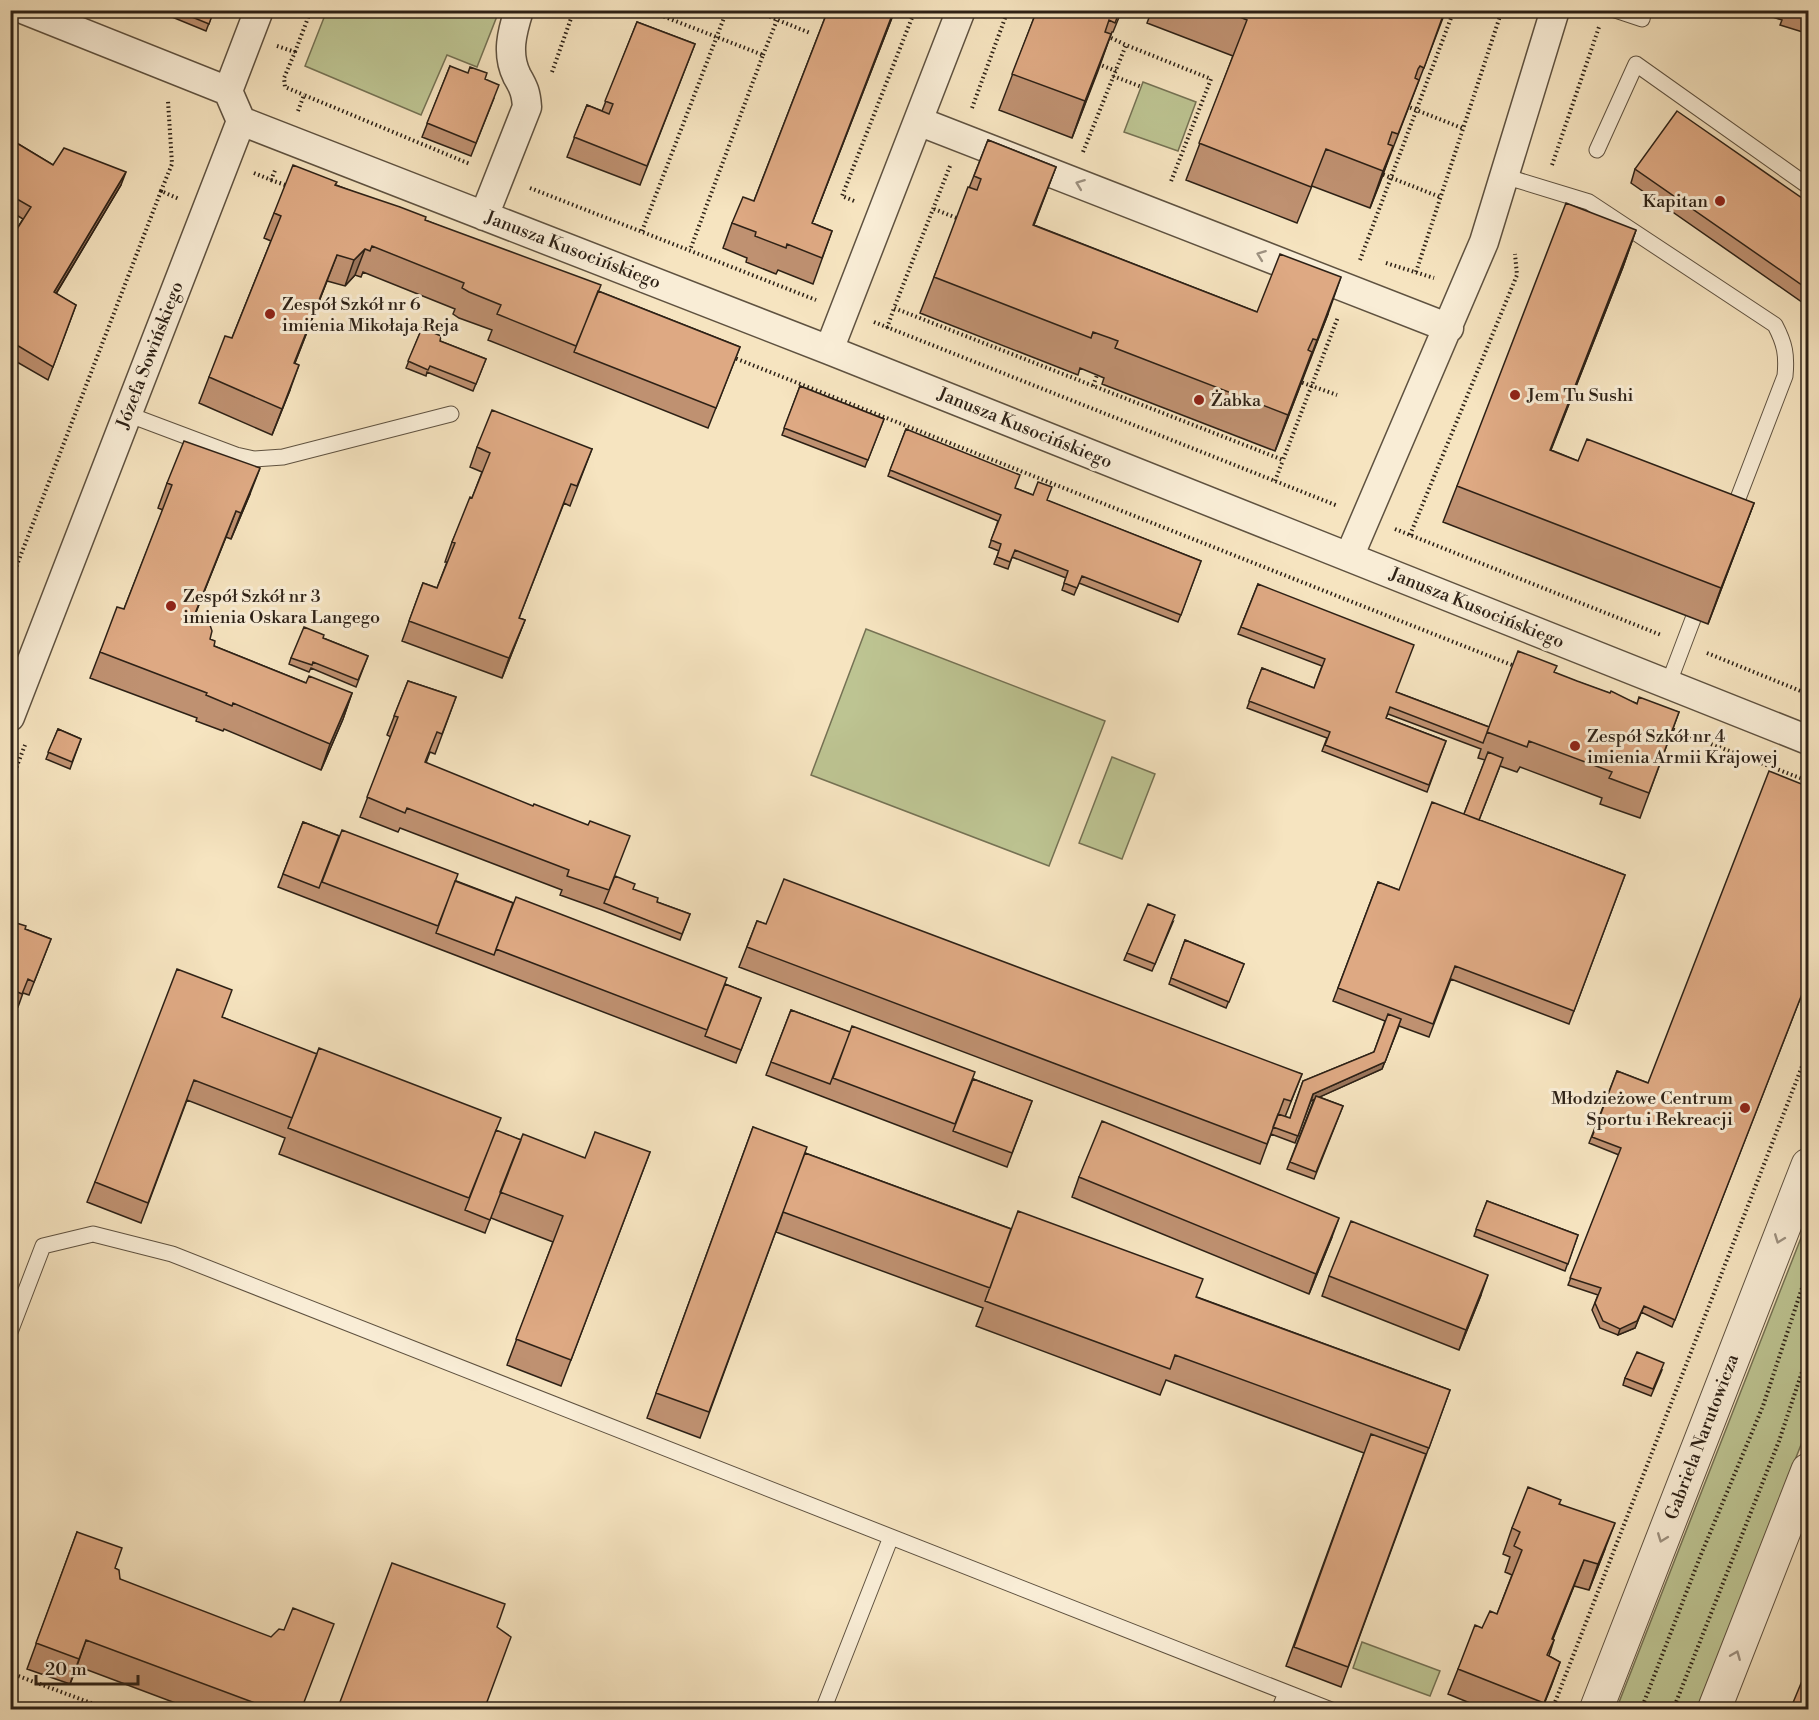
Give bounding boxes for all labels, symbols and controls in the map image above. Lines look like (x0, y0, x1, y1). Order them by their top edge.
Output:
one-way arrow (1075, 179, 1086, 191)
place label: Kapitan (1642, 190, 1708, 213)
marker: Kapitan (1713, 194, 1727, 208)
street label: Janusza Kusocińskiego (481, 206, 664, 294)
one-way arrow (1256, 250, 1267, 262)
street label: Józefa Sowińskiego (111, 278, 189, 433)
place label: Zespół Szkół nr 6 imienia Mikołaja Reja (282, 293, 460, 337)
marker: Zespół Szkół nr 6 imienia Mikołaja Reja (263, 307, 277, 321)
street label: Janusza Kusocińskiego (933, 382, 1116, 474)
place label: Jem Tu Sushi (1526, 384, 1634, 407)
marker: Jem Tu Sushi (1508, 388, 1522, 402)
place label: Żabka (1211, 389, 1262, 412)
marker: Żabka (1192, 393, 1206, 407)
street label: Janusza Kusocińskiego (1385, 562, 1568, 654)
place label: Zespół Szkół nr 3 imienia Oskara Langego (183, 585, 380, 629)
marker: Zespół Szkół nr 3 imienia Oskara Langego (164, 599, 178, 613)
place label: Zespół Szkół nr 4 imienia Armii Krajowej (1587, 725, 1778, 769)
marker: Zespół Szkół nr 4 imienia Armii Krajowej (1568, 739, 1582, 753)
place label: Młodzieżowe Centrum Sportu i Rekreacji (1551, 1087, 1733, 1131)
marker: Młodzieżowe Centrum Sportu i Rekreacji (1738, 1101, 1752, 1115)
one-way arrow (1774, 1234, 1787, 1244)
street label: Gabriela Narutowicza (1660, 1350, 1745, 1523)
one-way arrow (1657, 1532, 1670, 1543)
scale bar (36, 1648, 138, 1686)
one-way arrow (1729, 1650, 1741, 1661)
text: 20 m (45, 1658, 87, 1681)

